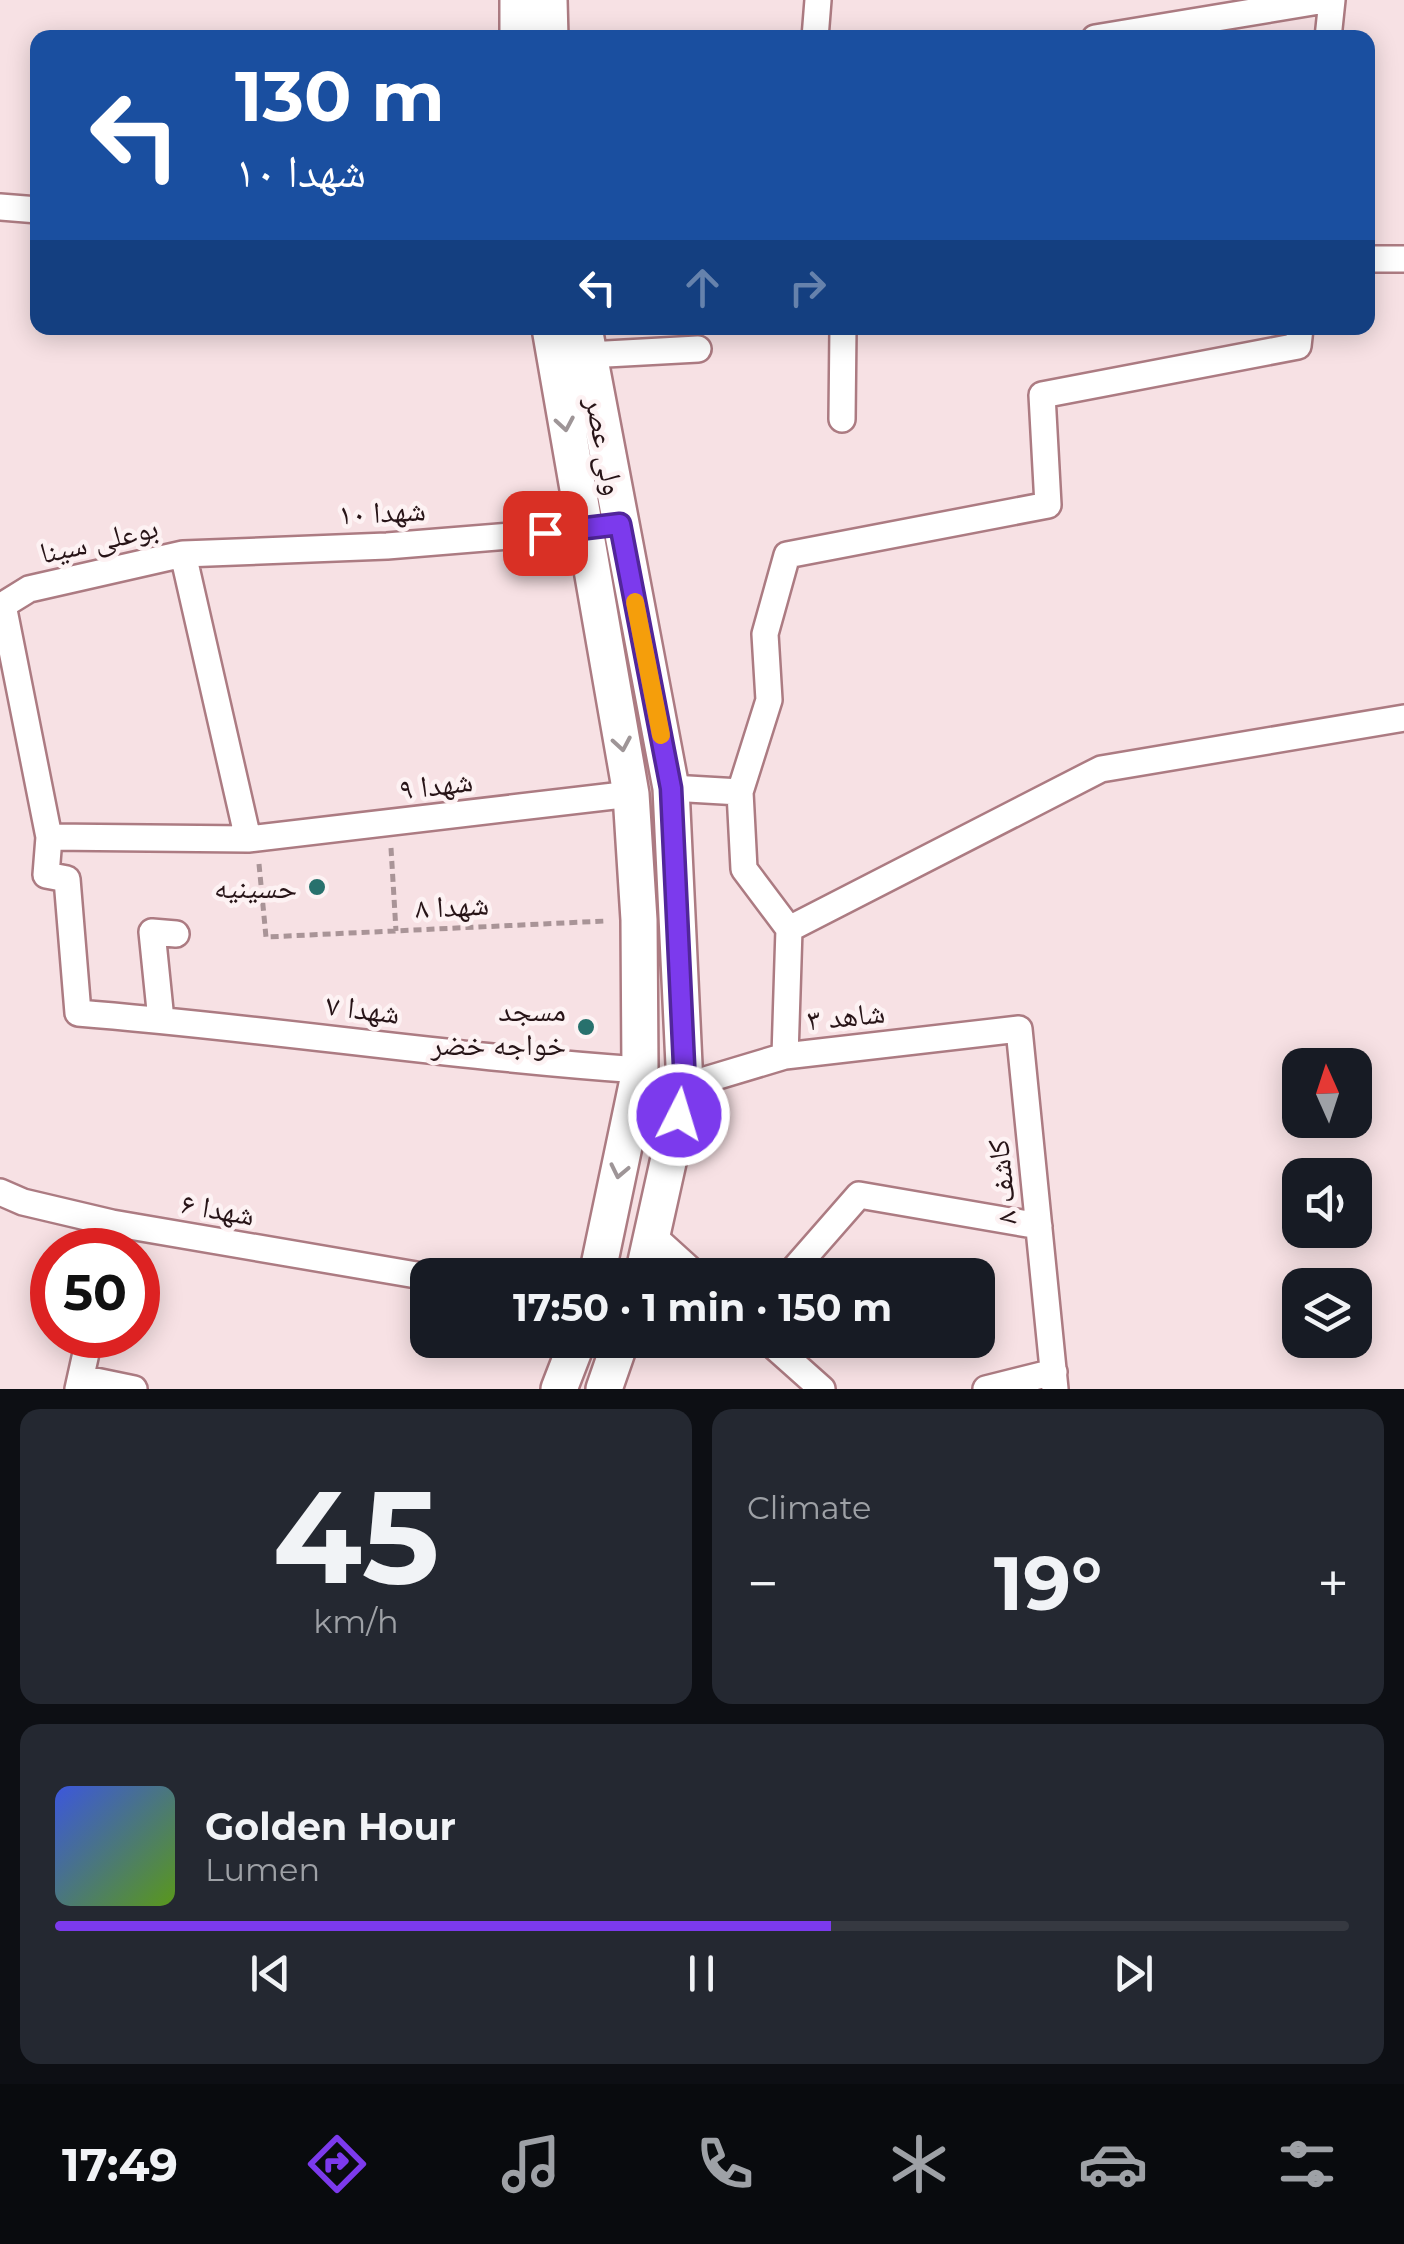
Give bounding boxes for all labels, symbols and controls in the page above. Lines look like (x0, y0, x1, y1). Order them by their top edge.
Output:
text: 130 m (235, 53, 445, 139)
icon: left (70, 70, 200, 200)
text: شهدا ۱۰ (235, 143, 366, 198)
icon: left (570, 260, 625, 315)
icon: ahead (675, 260, 730, 315)
icon: right (780, 260, 835, 315)
street label: ولی عصر (577, 393, 633, 498)
one-way arrow (554, 416, 575, 432)
street label: شهدا ۱۰ (337, 491, 427, 533)
pin (503, 491, 588, 576)
icon: arrive (518, 506, 573, 561)
street label: بوعلی سینا (36, 508, 162, 572)
one-way arrow (611, 736, 632, 752)
street label: شهدا ۹ (397, 762, 475, 808)
place label: حسینیه (214, 869, 297, 906)
marker: حسینیه (306, 876, 328, 898)
street label: شهدا ۸ (414, 886, 490, 926)
street label: شهدا ۷ (324, 986, 402, 1032)
place label: مسجد خواجه خضر (430, 992, 566, 1063)
street label: شاهد ۳ (805, 994, 887, 1038)
marker: مسجد خواجه خضر (575, 1016, 597, 1038)
north arrow (1282, 1048, 1372, 1138)
map controls (1282, 1048, 1372, 1358)
position arrow (627, 1063, 731, 1167)
street label: کاشف ۸ (979, 1137, 1025, 1227)
button: sound (1282, 1158, 1372, 1248)
one-way arrow (610, 1162, 631, 1179)
street label: شهدا ۶ (178, 1184, 258, 1234)
speed limit sign: 50 (30, 1228, 160, 1358)
button: layers (1282, 1268, 1372, 1358)
text: 17:50 · 1 min · 150 m (513, 1284, 892, 1331)
text: 45 (273, 1457, 439, 1616)
text: Climate (747, 1488, 871, 1527)
text: 19° (994, 1537, 1102, 1629)
text: − (747, 1550, 779, 1617)
text: + (1317, 1550, 1349, 1617)
text: km/h (313, 1602, 399, 1641)
text: Golden Hour (205, 1803, 456, 1850)
text: Lumen (205, 1850, 320, 1889)
icon: previous (243, 1946, 298, 2001)
icon: pause (674, 1946, 729, 2001)
icon: next (1106, 1946, 1161, 2001)
icon: directions (302, 2129, 372, 2199)
icon: music (496, 2129, 566, 2199)
icon: phone (690, 2129, 760, 2199)
icon: climate (884, 2129, 954, 2199)
icon: car (1078, 2129, 1148, 2199)
icon: filters (1272, 2129, 1342, 2199)
text: 17:49 (62, 2137, 178, 2192)

